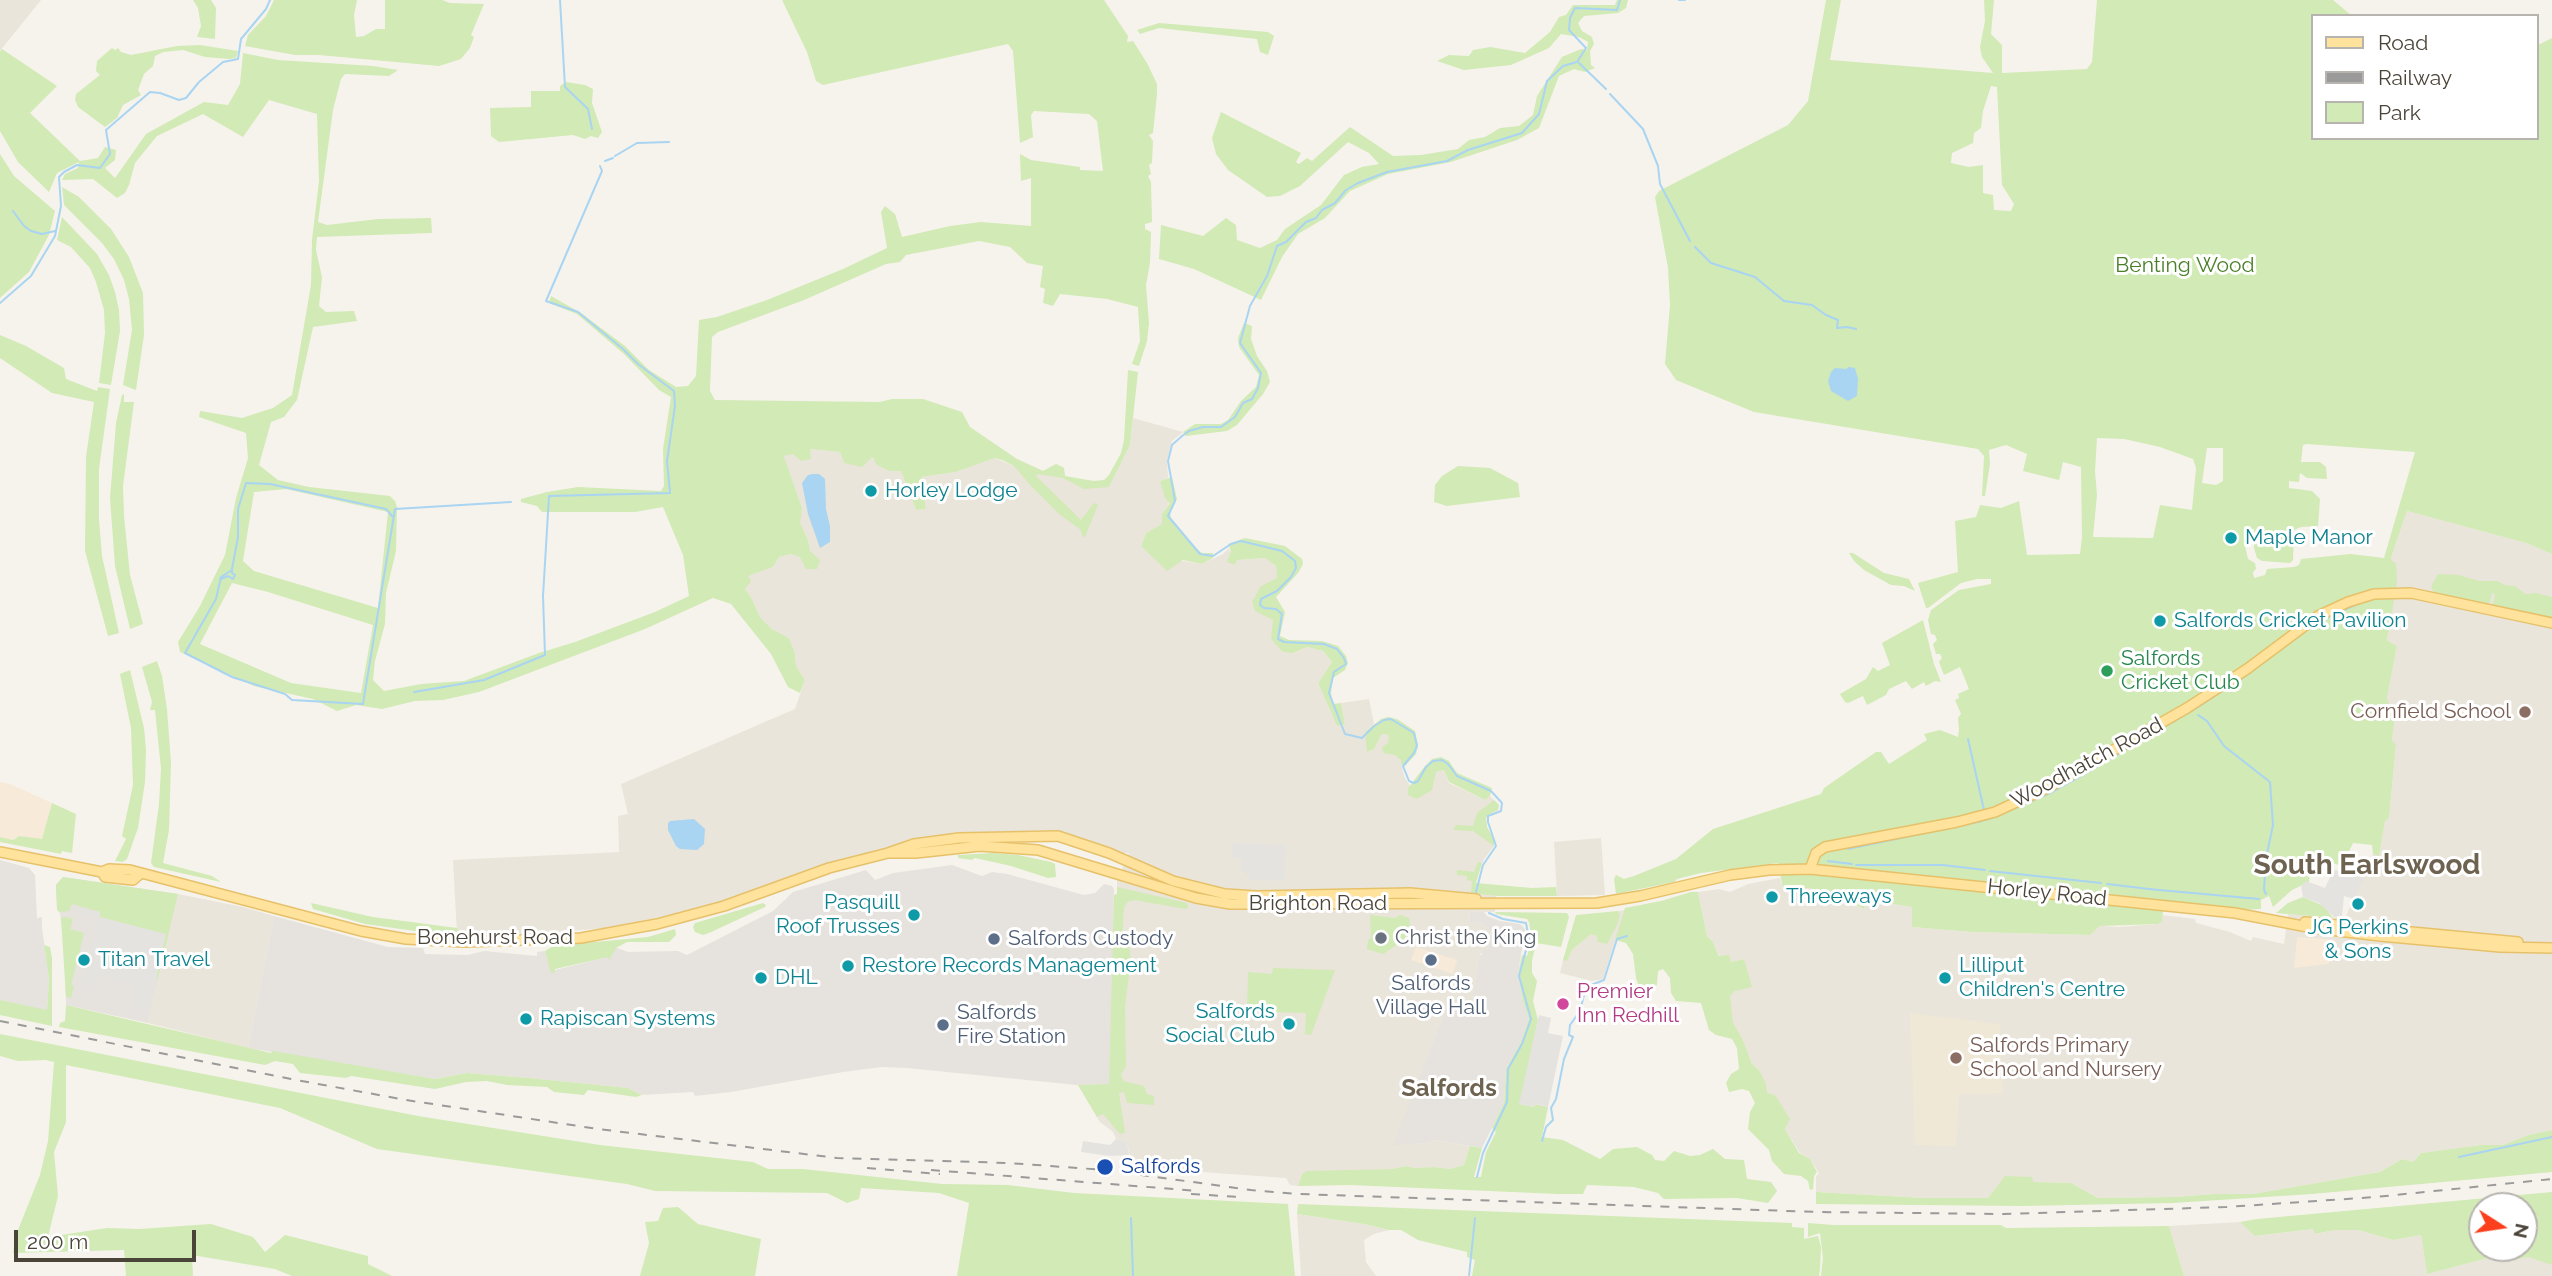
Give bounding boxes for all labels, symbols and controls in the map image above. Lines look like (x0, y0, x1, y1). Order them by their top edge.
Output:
legend (2310, 14, 2538, 140)
text: Road (2378, 30, 2428, 55)
text: Railway (2378, 65, 2452, 90)
text: Park (2378, 100, 2421, 125)
park label: Benting Wood (2115, 253, 2255, 279)
place label: Horley Lodge (885, 478, 1018, 504)
marker: Horley Lodge (863, 483, 879, 499)
place label: Maple Manor (2245, 525, 2373, 551)
marker: Maple Manor (2223, 530, 2239, 546)
place label: Salfords Cricket Pavilion (2174, 608, 2407, 634)
marker: Salfords Cricket Pavilion (2152, 613, 2168, 629)
place label: Salfords Cricket Club (2121, 646, 2240, 696)
marker: Salfords Cricket Club (2099, 663, 2115, 679)
place label: Cornfield School (2350, 699, 2511, 725)
marker: Cornfield School (2517, 704, 2533, 720)
street label: Woodhatch Road (2007, 712, 2167, 814)
district label: South Earlswood (2254, 849, 2480, 883)
street label: Horley Road (1986, 874, 2108, 912)
place label: Threeways (1786, 884, 1892, 910)
marker: Threeways (1764, 889, 1780, 905)
place label: Pasquill Roof Trusses (776, 890, 900, 940)
street label: Brighton Road (1249, 891, 1387, 917)
marker: JG Perkins & Sons (2350, 896, 2366, 912)
marker: Pasquill Roof Trusses (906, 907, 922, 923)
place label: JG Perkins & Sons (2307, 915, 2409, 965)
street label: Bonehurst Road (417, 925, 573, 951)
place label: Christ the King (1395, 925, 1536, 951)
place label: Salfords Custody (1008, 926, 1173, 952)
marker: Christ the King (1373, 930, 1389, 946)
marker: Salfords Custody (986, 931, 1002, 947)
place label: Titan Travel (98, 947, 210, 973)
marker: Titan Travel (76, 952, 92, 968)
marker: Salfords Village Hall (1423, 952, 1439, 968)
place label: Restore Records Management (862, 953, 1157, 979)
place label: Lilliput Children's Centre (1959, 953, 2125, 1003)
marker: Restore Records Management (840, 958, 856, 974)
place label: DHL (775, 965, 818, 991)
marker: DHL (753, 970, 769, 986)
marker: Lilliput Children's Centre (1937, 970, 1953, 986)
place label: Salfords Village Hall (1376, 971, 1486, 1021)
place label: Premier Inn Redhill (1577, 979, 1679, 1029)
marker: Premier Inn Redhill (1555, 996, 1571, 1012)
place label: Salfords Social Club (1166, 999, 1275, 1049)
place label: Salfords Fire Station (957, 1000, 1066, 1050)
place label: Rapiscan Systems (540, 1006, 715, 1032)
marker: Rapiscan Systems (518, 1011, 534, 1027)
marker: Salfords Social Club (1281, 1016, 1297, 1032)
marker: Salfords Fire Station (935, 1017, 951, 1033)
place label: Salfords Primary School and Nursery (1970, 1033, 2162, 1083)
marker: Salfords Primary School and Nursery (1948, 1050, 1964, 1066)
district label: Salfords (1401, 1075, 1497, 1103)
place label: Salfords (1121, 1154, 1200, 1180)
marker: Salfords (1095, 1157, 1115, 1177)
north arrow (2468, 1192, 2538, 1262)
scale bar (18, 1216, 200, 1260)
text: N (2509, 1222, 2534, 1240)
text: 200 m (27, 1229, 88, 1254)

